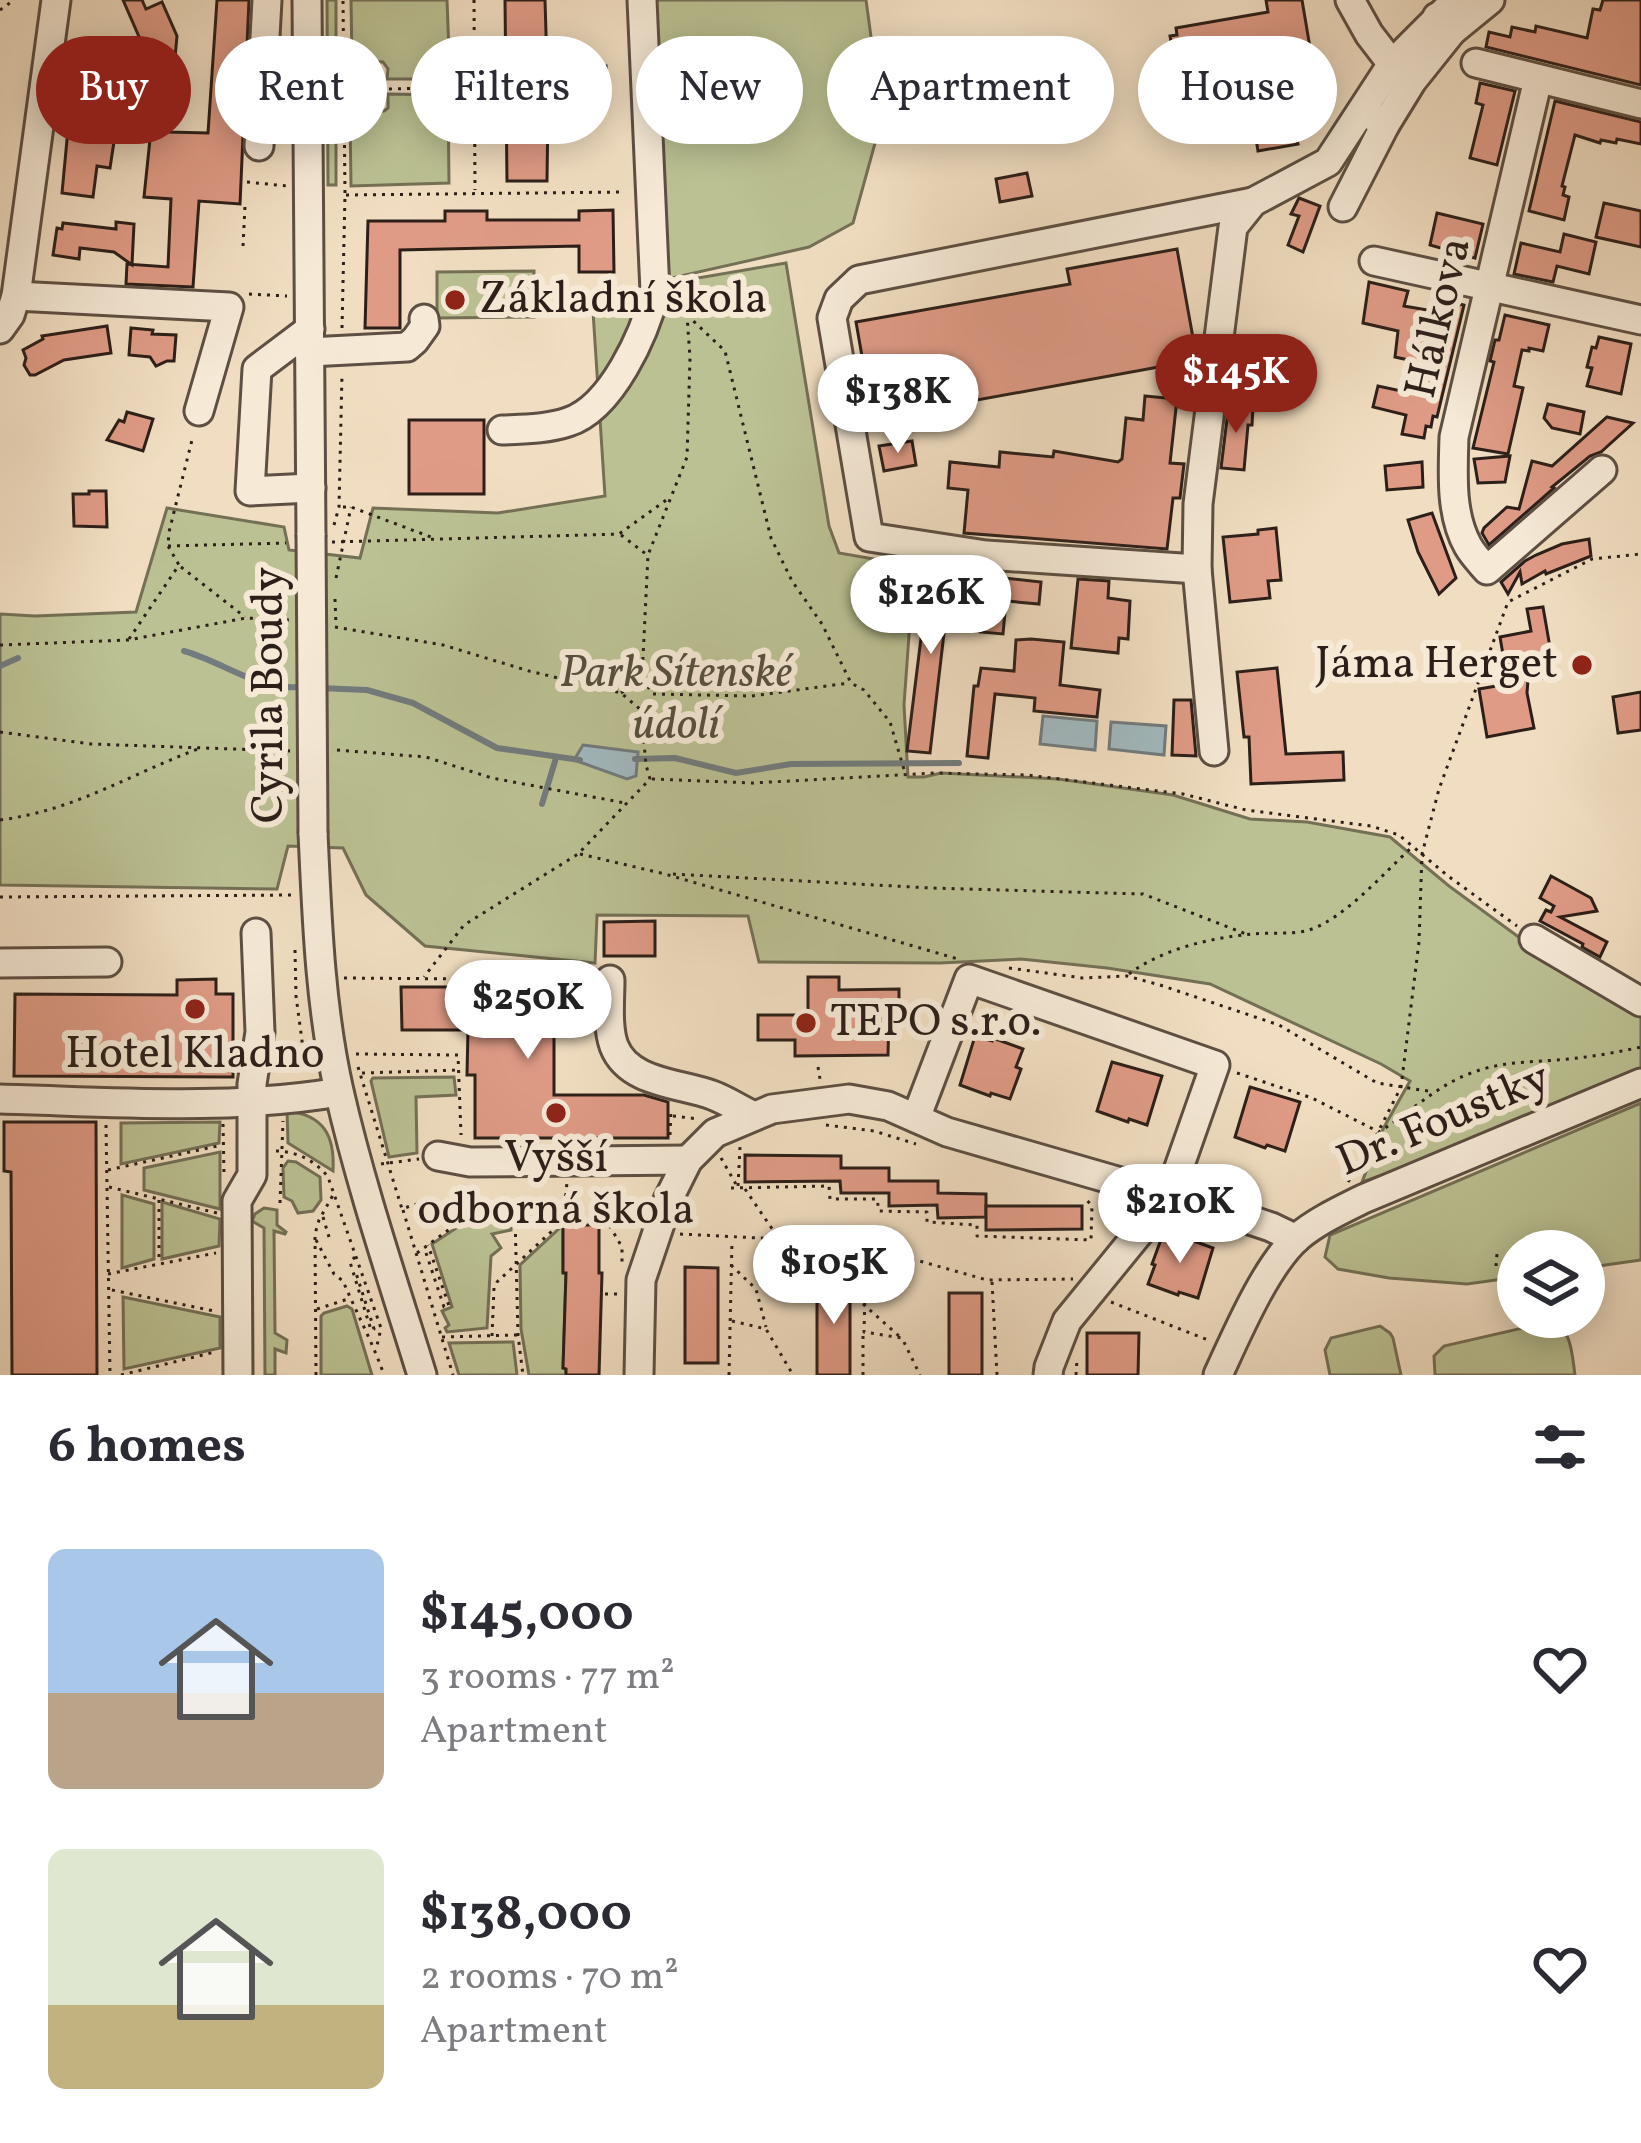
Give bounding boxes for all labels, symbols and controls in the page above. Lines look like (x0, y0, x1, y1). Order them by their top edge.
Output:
chip: Buy (36, 36, 191, 144)
chip: Rent (215, 36, 387, 144)
chip: Filters (411, 36, 612, 144)
chip: New (636, 36, 803, 144)
chip: Apartment (827, 36, 1114, 144)
chip: House (1138, 36, 1337, 144)
street label: Hálkova (1391, 231, 1489, 405)
place label: Základní škola (479, 269, 767, 332)
marker: Základní škola (442, 287, 468, 313)
pin: $145K (1152, 334, 1320, 436)
text: $145K (1182, 346, 1290, 400)
pin: $138K (814, 354, 982, 456)
text: $138K (845, 366, 951, 420)
pin: $126K (847, 555, 1015, 657)
street label: Cyrila Boudy (239, 567, 302, 823)
text: $126K (877, 567, 985, 621)
place label: Jáma Herget (1315, 634, 1558, 697)
park label: Park Sítenské údolí (560, 643, 795, 758)
marker: Jáma Herget (1569, 652, 1595, 678)
pin: $250K (444, 960, 612, 1062)
text: $250K (472, 972, 584, 1026)
place label: TEPO s.r.o. (830, 992, 1041, 1055)
marker: Hotel Kladno (182, 996, 208, 1022)
marker: TEPO s.r.o. (793, 1010, 819, 1036)
place label: Hotel Kladno (65, 1024, 325, 1087)
street label: Dr. Foustky (1328, 1048, 1560, 1194)
marker: Vyšší odborná škola (543, 1100, 569, 1126)
place label: Vyšší odborná škola (417, 1128, 695, 1243)
pin: $210K (1096, 1164, 1264, 1266)
text: $210K (1125, 1176, 1235, 1230)
pin: $105K (750, 1225, 918, 1327)
map controls (1497, 1230, 1605, 1338)
button: layers (1497, 1230, 1605, 1338)
text: $105K (780, 1237, 888, 1291)
text: 6 homes (48, 1412, 246, 1483)
icon: filters (1527, 1414, 1593, 1480)
text: $145,000 (420, 1580, 634, 1651)
icon: home (144, 1597, 288, 1741)
icon: heart (1527, 1636, 1593, 1702)
text: 3 rooms · 77 m² (420, 1651, 675, 1705)
text: Apartment (420, 1705, 608, 1759)
text: $138,000 (420, 1880, 632, 1951)
icon: home (144, 1897, 288, 2041)
icon: heart (1527, 1936, 1593, 2002)
text: 2 rooms · 70 m² (420, 1951, 679, 2005)
text: Apartment (420, 2005, 608, 2059)

